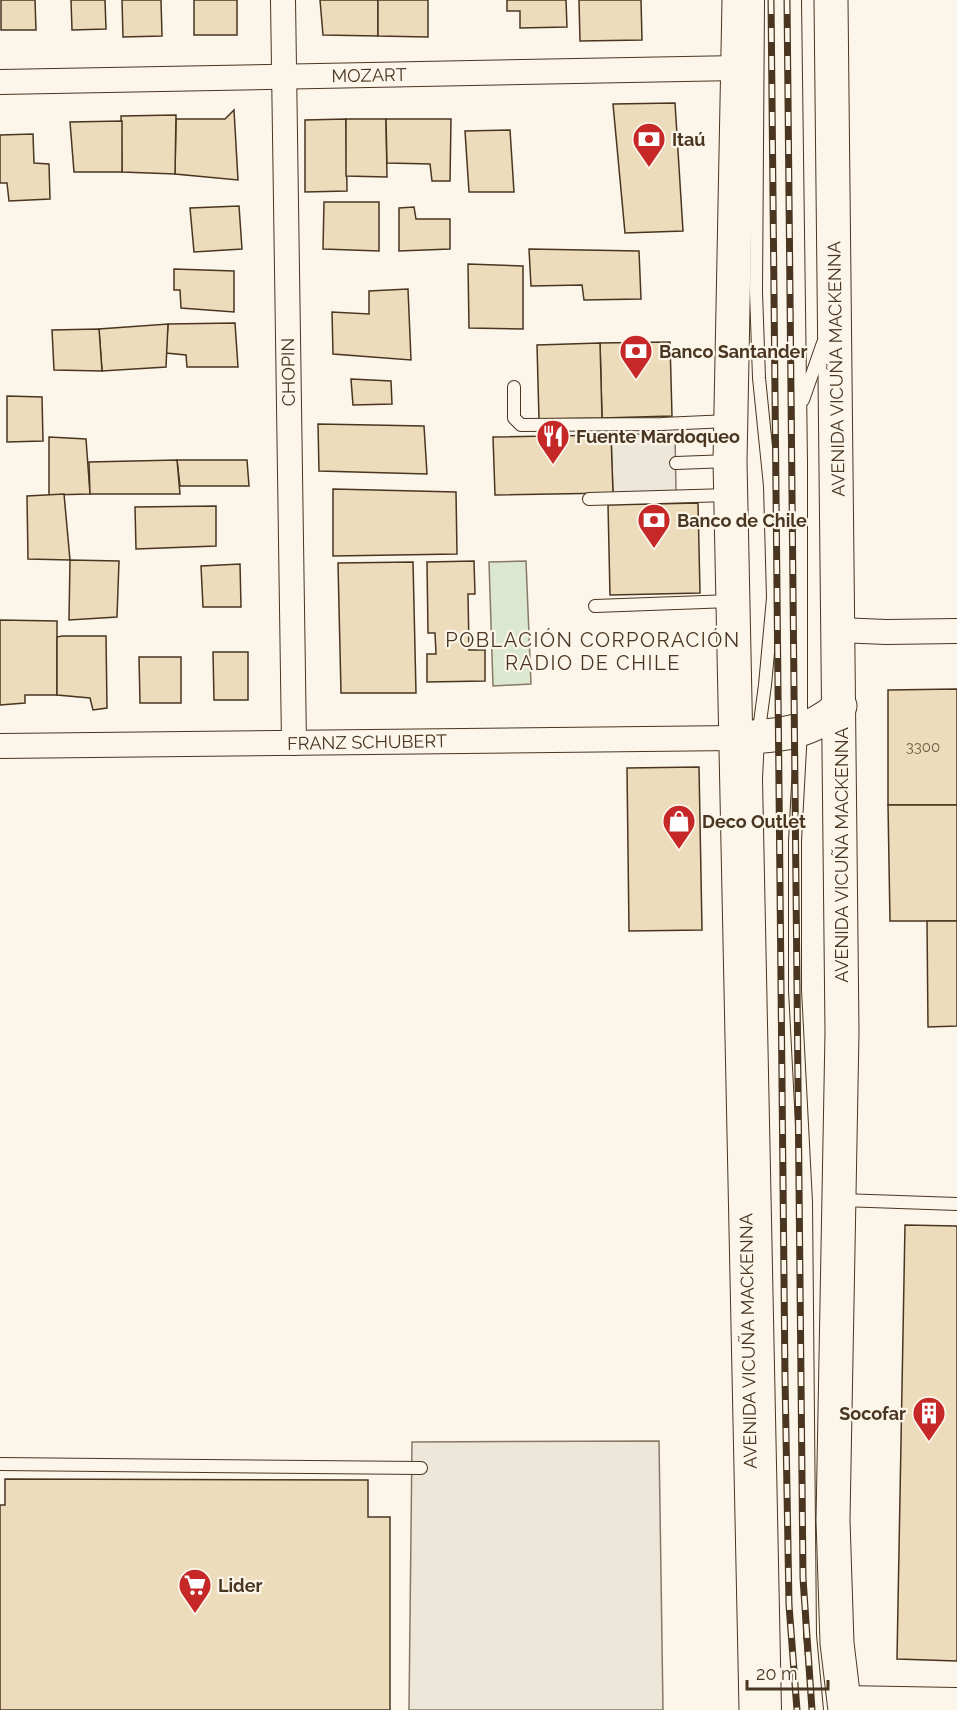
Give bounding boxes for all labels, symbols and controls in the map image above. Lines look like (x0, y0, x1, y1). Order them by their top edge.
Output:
street label: MOZART (331, 64, 407, 86)
bank icon: Itaú (631, 121, 667, 168)
place label: Itaú (672, 129, 705, 150)
street label: AVENIDA VICUÑA MACKENNA (823, 241, 849, 497)
bank icon: Banco Santander (618, 333, 654, 380)
street label: CHOPIN (277, 337, 299, 407)
place label: Banco Santander (659, 341, 807, 362)
restaurant icon: Fuente Mardoqueo (535, 418, 571, 465)
place label: Fuente Mardoqueo (576, 426, 740, 447)
bank icon: Banco de Chile (636, 502, 672, 549)
place label: Banco de Chile (677, 510, 807, 531)
district label: POBLACIÓN CORPORACIÓN RADIO DE CHILE (445, 628, 741, 675)
street label: AVENIDA VICUÑA MACKENNA (831, 727, 852, 983)
street label: FRANZ SCHUBERT (287, 730, 447, 754)
house number: 3300 (906, 738, 940, 756)
shop icon: Deco Outlet (661, 803, 697, 850)
place label: Deco Outlet (702, 811, 806, 832)
street label: AVENIDA VICUÑA MACKENNA (735, 1213, 761, 1469)
building icon: Socofar (911, 1395, 947, 1442)
place label: Socofar (839, 1403, 906, 1424)
supermarket icon: Lider (177, 1567, 213, 1614)
place label: Lider (218, 1575, 262, 1596)
scale bar (747, 1653, 828, 1691)
text: 20 m (756, 1663, 798, 1684)

